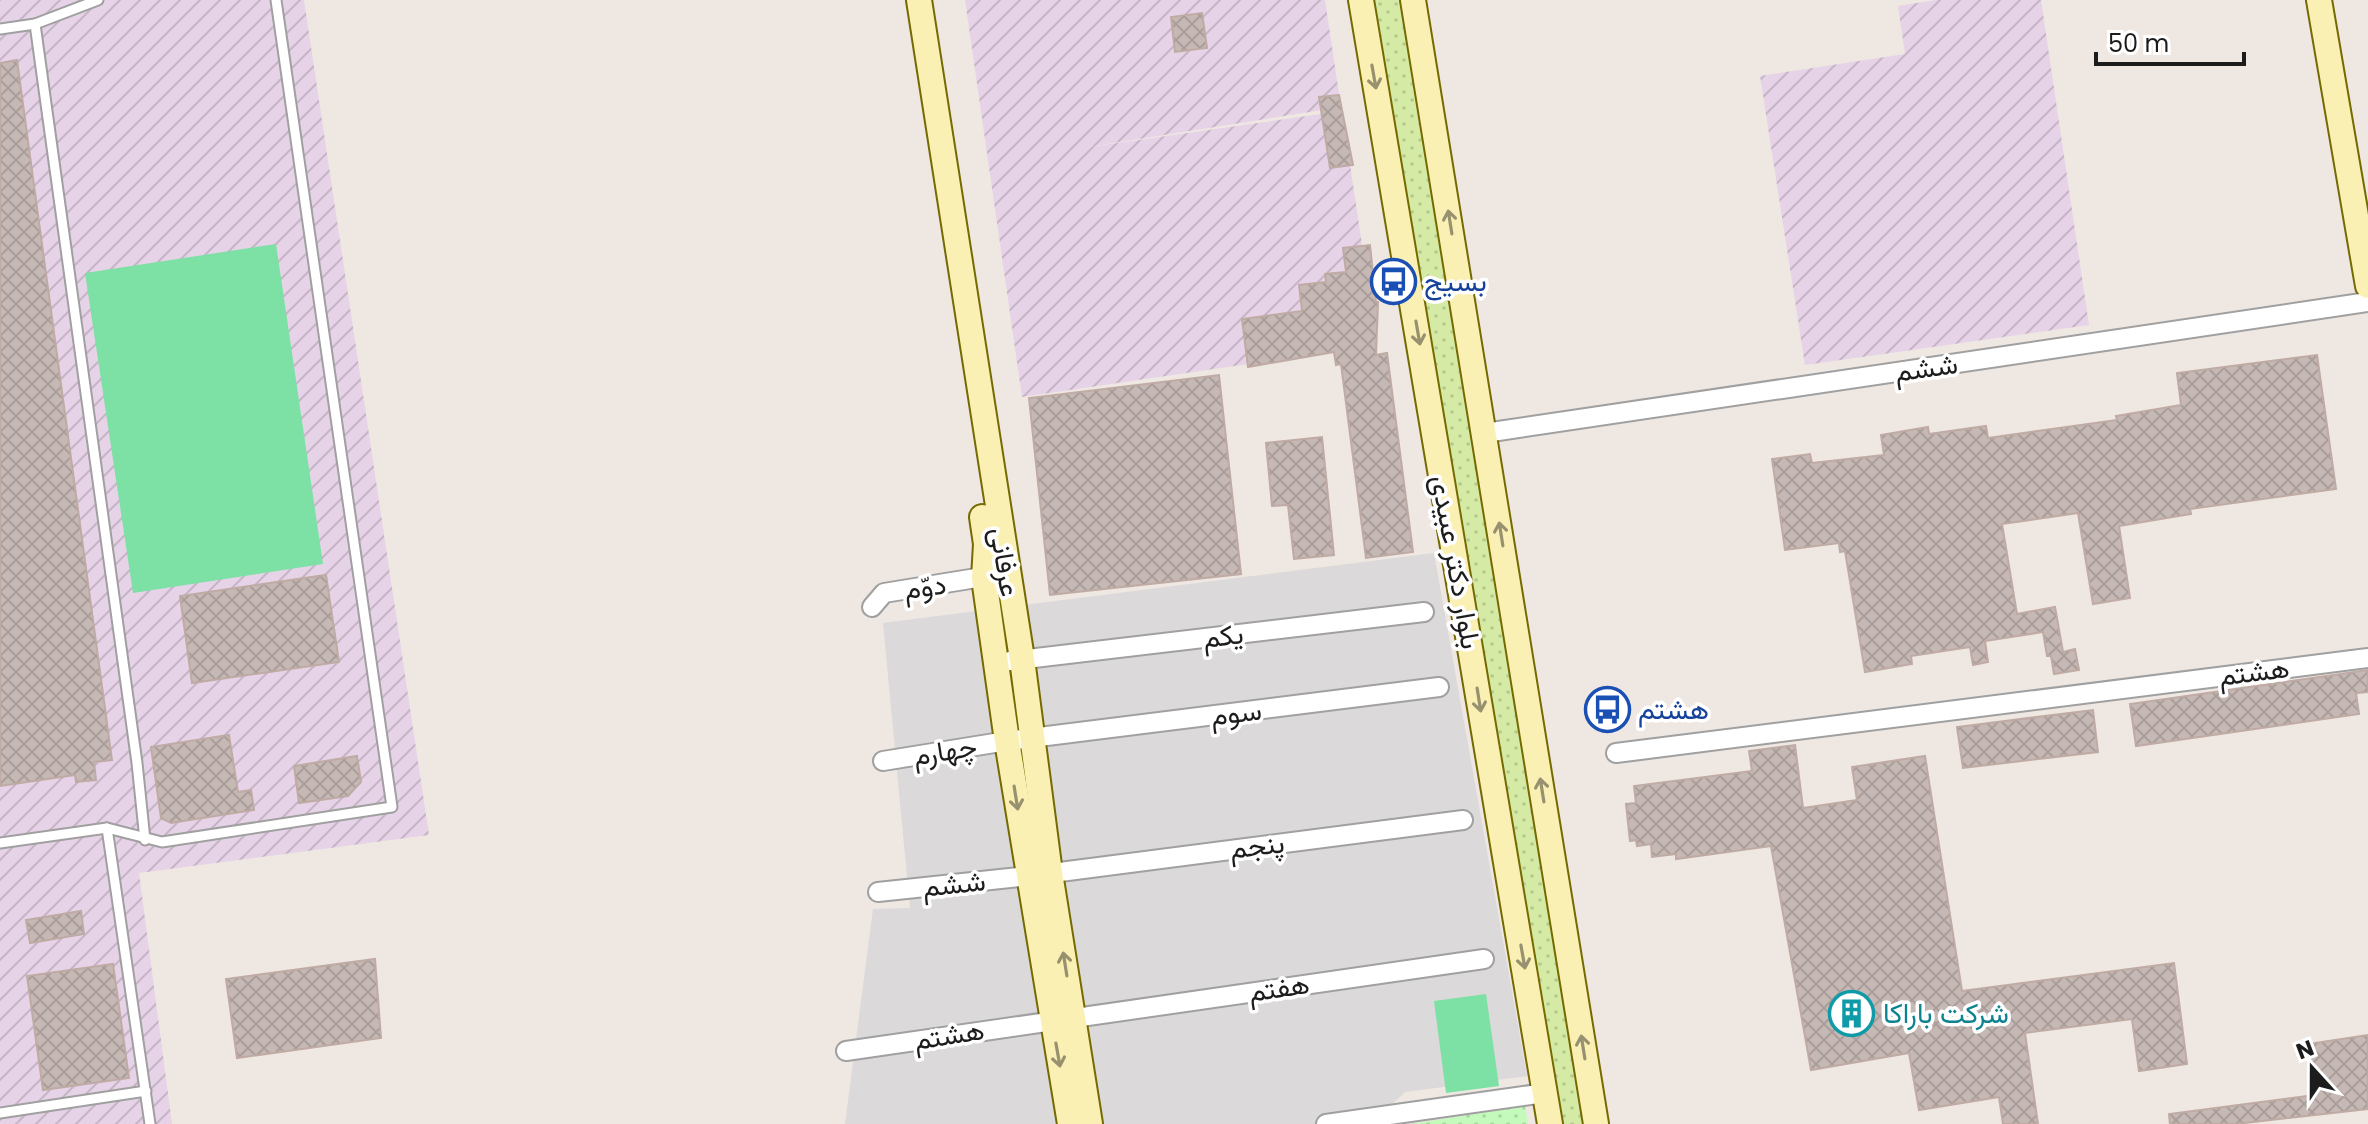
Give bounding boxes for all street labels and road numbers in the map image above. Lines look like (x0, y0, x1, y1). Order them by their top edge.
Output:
street label: ششم (1892, 344, 1960, 392)
street label: بلوار دکتر عبیدی (1422, 472, 1490, 652)
street label: عرفانی (980, 524, 1030, 600)
street label: دوّم (901, 565, 949, 609)
street label: یکم (1200, 614, 1246, 658)
street label: هشتم (2216, 648, 2292, 696)
street label: سوم (1208, 691, 1264, 735)
street label: چهارم (910, 727, 980, 775)
street label: پنجم (1227, 823, 1287, 869)
street label: ششم (920, 861, 988, 907)
street label: هفتم (1246, 964, 1312, 1012)
street label: هشتم (911, 1010, 987, 1060)

